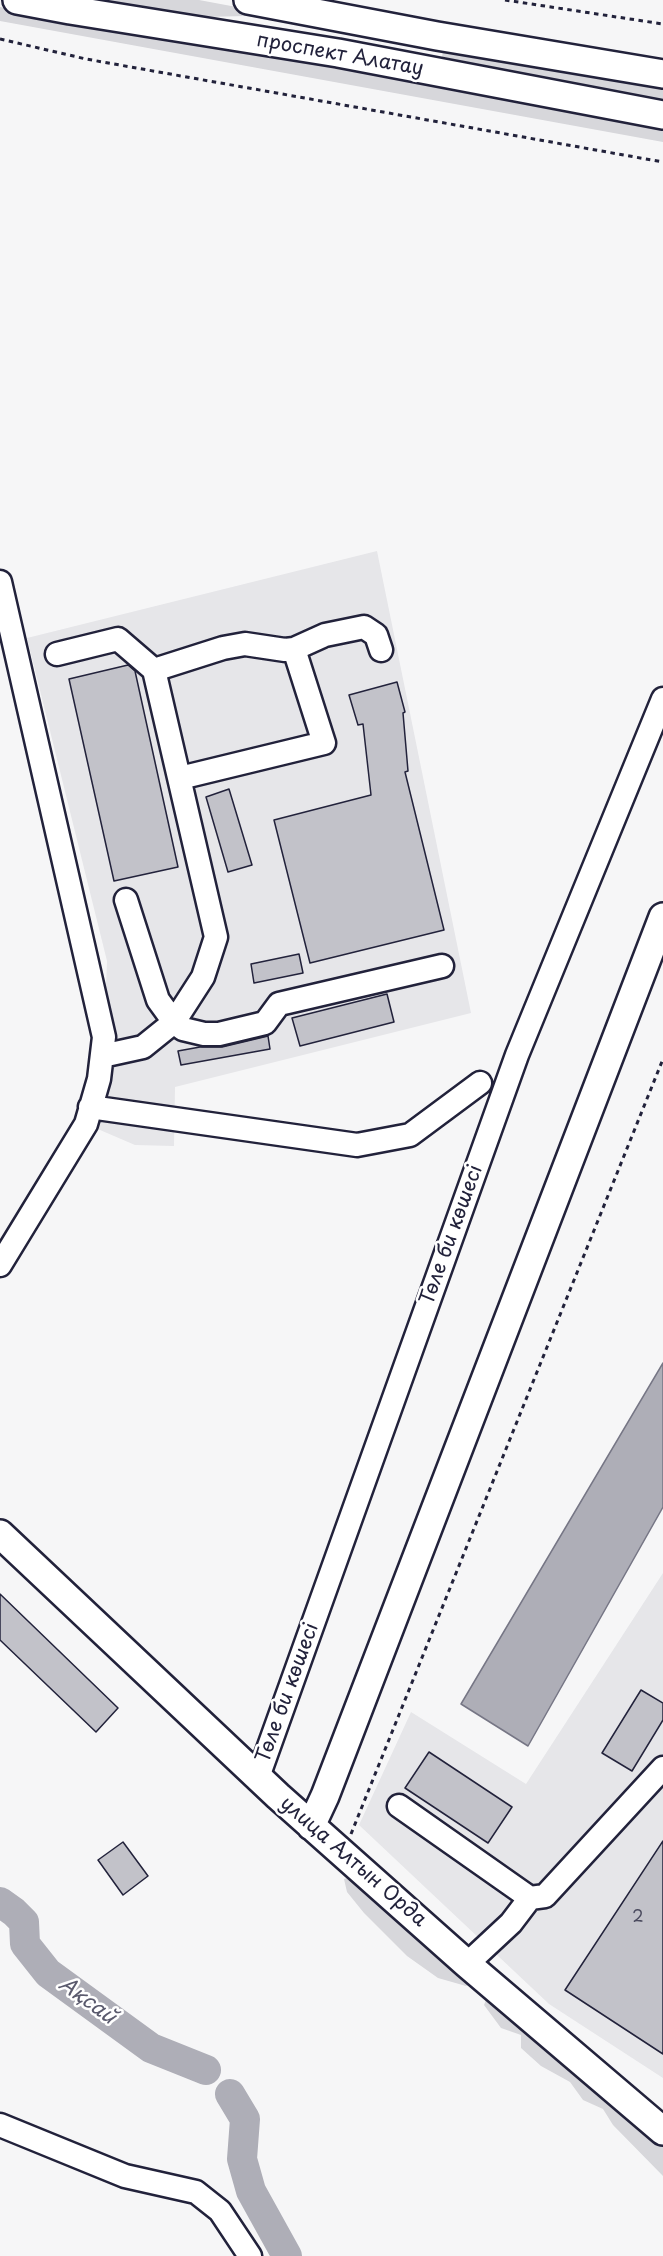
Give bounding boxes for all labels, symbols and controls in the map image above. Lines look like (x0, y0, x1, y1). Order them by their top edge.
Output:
street label: проспект Алатау (255, 28, 425, 82)
street label: Төле би көшесі (416, 1162, 488, 1308)
street label: Төле би көшесі (252, 1620, 324, 1766)
street label: улица Алтын Орда (275, 1792, 431, 1932)
house number: 2 (632, 1908, 644, 1928)
water label: Ақсай (54, 1972, 120, 2030)

